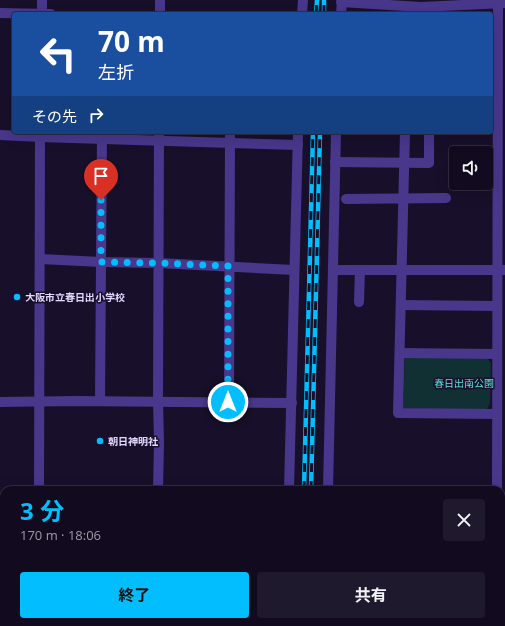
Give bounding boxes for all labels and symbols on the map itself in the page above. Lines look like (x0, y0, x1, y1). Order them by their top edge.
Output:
pin (84, 159, 118, 200)
place label: 大阪市立春日出小学校 (25, 290, 125, 304)
marker: 大阪市立春日出小学校 (12, 292, 22, 302)
park label: 春日出南公園 (434, 376, 494, 390)
position arrow (207, 381, 249, 423)
place label: 朝日神明社 (108, 434, 159, 448)
marker: 朝日神明社 (95, 436, 105, 446)

